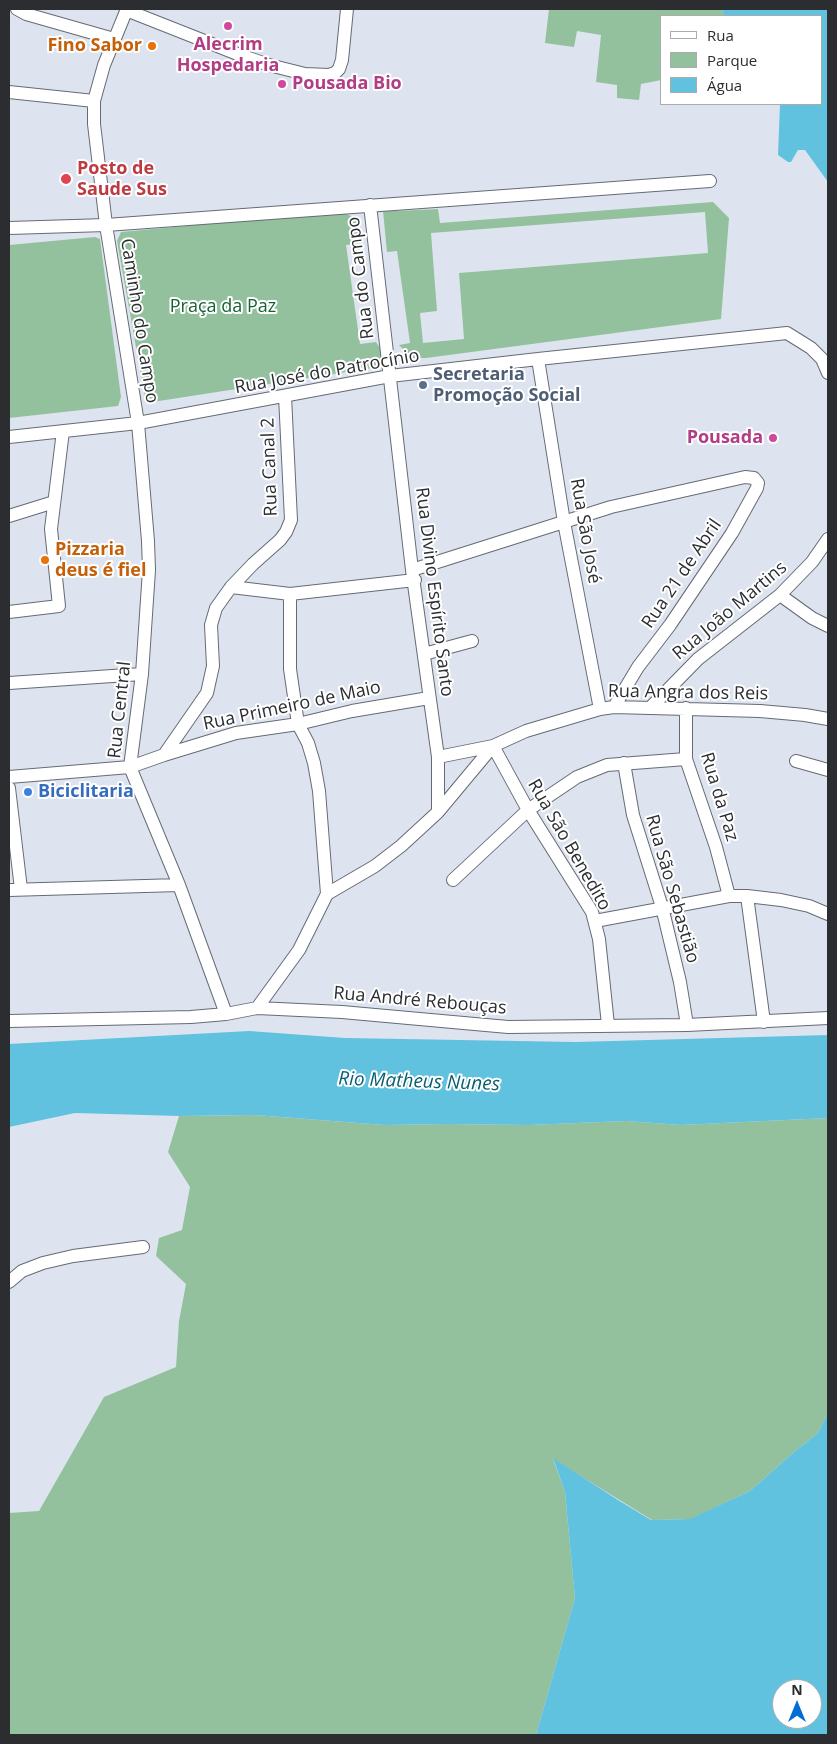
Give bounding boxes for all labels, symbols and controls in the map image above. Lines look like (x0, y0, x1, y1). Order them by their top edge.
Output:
legend (660, 15, 822, 105)
marker: Alecrim Hospedaria (222, 20, 234, 32)
text: Rua (707, 25, 734, 45)
place label: Alecrim Hospedaria (177, 34, 279, 76)
place label: Fino Sabor (47, 35, 142, 57)
marker: Fino Sabor (146, 40, 158, 52)
text: Parque (707, 50, 757, 70)
place label: Pousada Bio (292, 73, 402, 95)
text: Água (707, 75, 742, 95)
marker: Pousada Bio (276, 78, 288, 90)
place label: Posto de Saude Sus (77, 158, 167, 200)
marker: Posto de Saude Sus (59, 172, 73, 186)
street label: Rua do Campo (343, 216, 379, 340)
street label: Caminho do Campo (115, 237, 163, 405)
park label: Praça da Paz (170, 296, 276, 318)
street label: Rua José do Patrocínio (233, 345, 421, 399)
place label: Secretaria Promoção Social (433, 364, 581, 406)
marker: Secretaria Promoção Social (417, 379, 429, 391)
street label: Rua Canal 2 (257, 417, 283, 517)
place label: Pousada (687, 427, 763, 449)
marker: Pousada (767, 432, 779, 444)
street label: Rua São José (565, 477, 605, 585)
street label: Rua Divino Espírito Santo (410, 486, 458, 698)
street label: Rua 21 de Abril (638, 515, 726, 633)
place label: Pizzaria deus é fiel (55, 539, 146, 582)
marker: Pizzaria deus é fiel (39, 554, 51, 566)
street label: Rua João Martins (669, 557, 791, 665)
street label: Rua Central (104, 660, 136, 760)
street label: Rua Primeiro de Maio (201, 677, 383, 735)
street label: Rua Angra dos Reis (608, 681, 768, 705)
street label: Rua da Paz (695, 750, 743, 844)
street label: Rua São Benedito (523, 776, 615, 914)
place label: Biciclitaria (38, 781, 134, 803)
marker: Biciclitaria (22, 786, 34, 798)
street label: Rua São Sebastião (640, 812, 704, 966)
street label: Rua André Rebouças (333, 983, 507, 1019)
water label: Rio Matheus Nunes (338, 1068, 500, 1096)
north arrow (772, 1679, 822, 1729)
text: N (791, 1680, 803, 1699)

